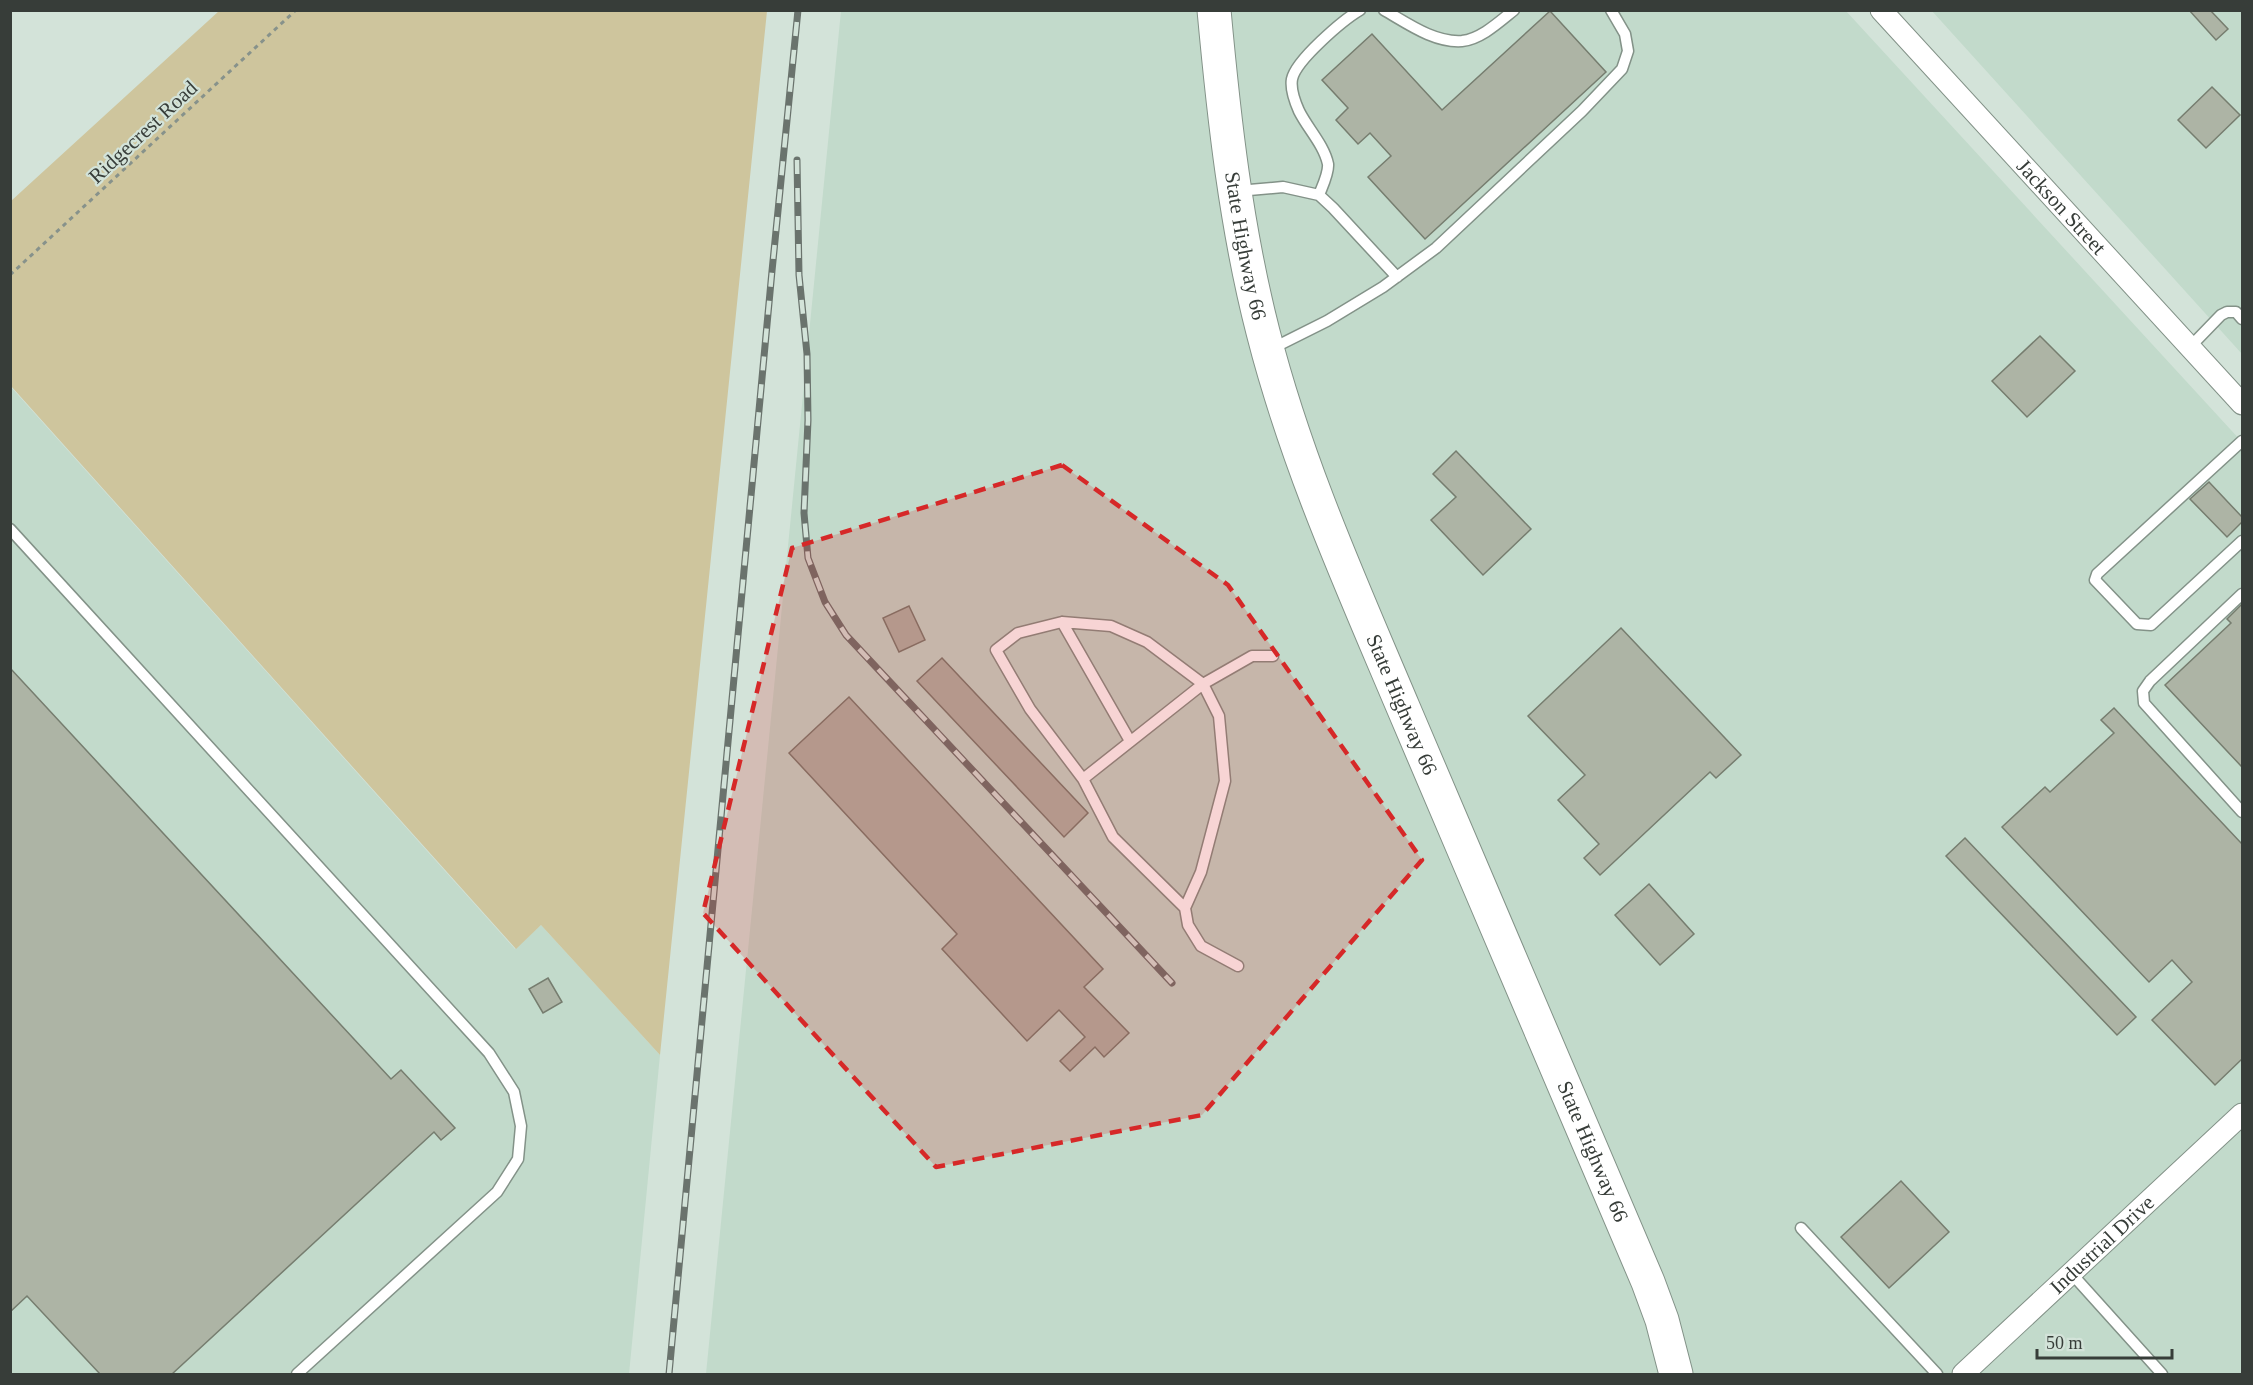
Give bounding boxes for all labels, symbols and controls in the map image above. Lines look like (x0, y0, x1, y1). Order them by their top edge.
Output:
street label: Ridgecrest Road (84, 75, 203, 188)
street label: Jackson Street (2012, 154, 2111, 260)
street label: State Highway 66 (1220, 170, 1272, 322)
street label: State Highway 66 (1361, 630, 1442, 778)
street label: State Highway 66 (1552, 1077, 1633, 1225)
street label: Industrial Drive (2045, 1190, 2159, 1299)
scale bar (2037, 1322, 2172, 1360)
text: 50 m (2046, 1333, 2083, 1353)

